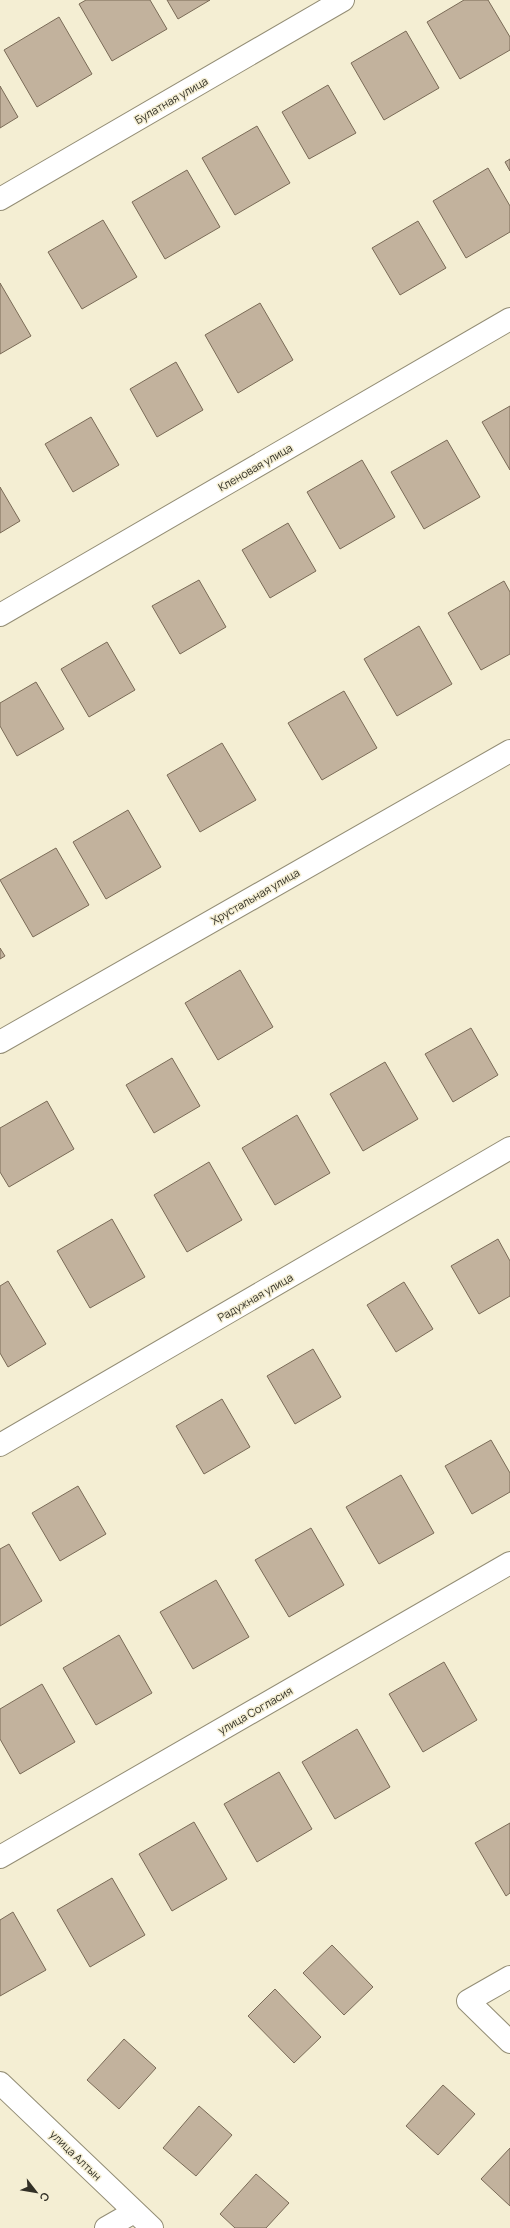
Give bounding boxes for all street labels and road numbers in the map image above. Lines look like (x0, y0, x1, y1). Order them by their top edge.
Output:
street label: Булатная улица (132, 73, 210, 127)
street label: Кленовая улица (215, 440, 295, 494)
street label: Хрустальная улица (208, 865, 302, 927)
street label: Радужная улица (215, 1269, 295, 1325)
street label: улица Согласия (215, 1683, 295, 1737)
street label: улица Алтын (47, 2127, 105, 2183)

